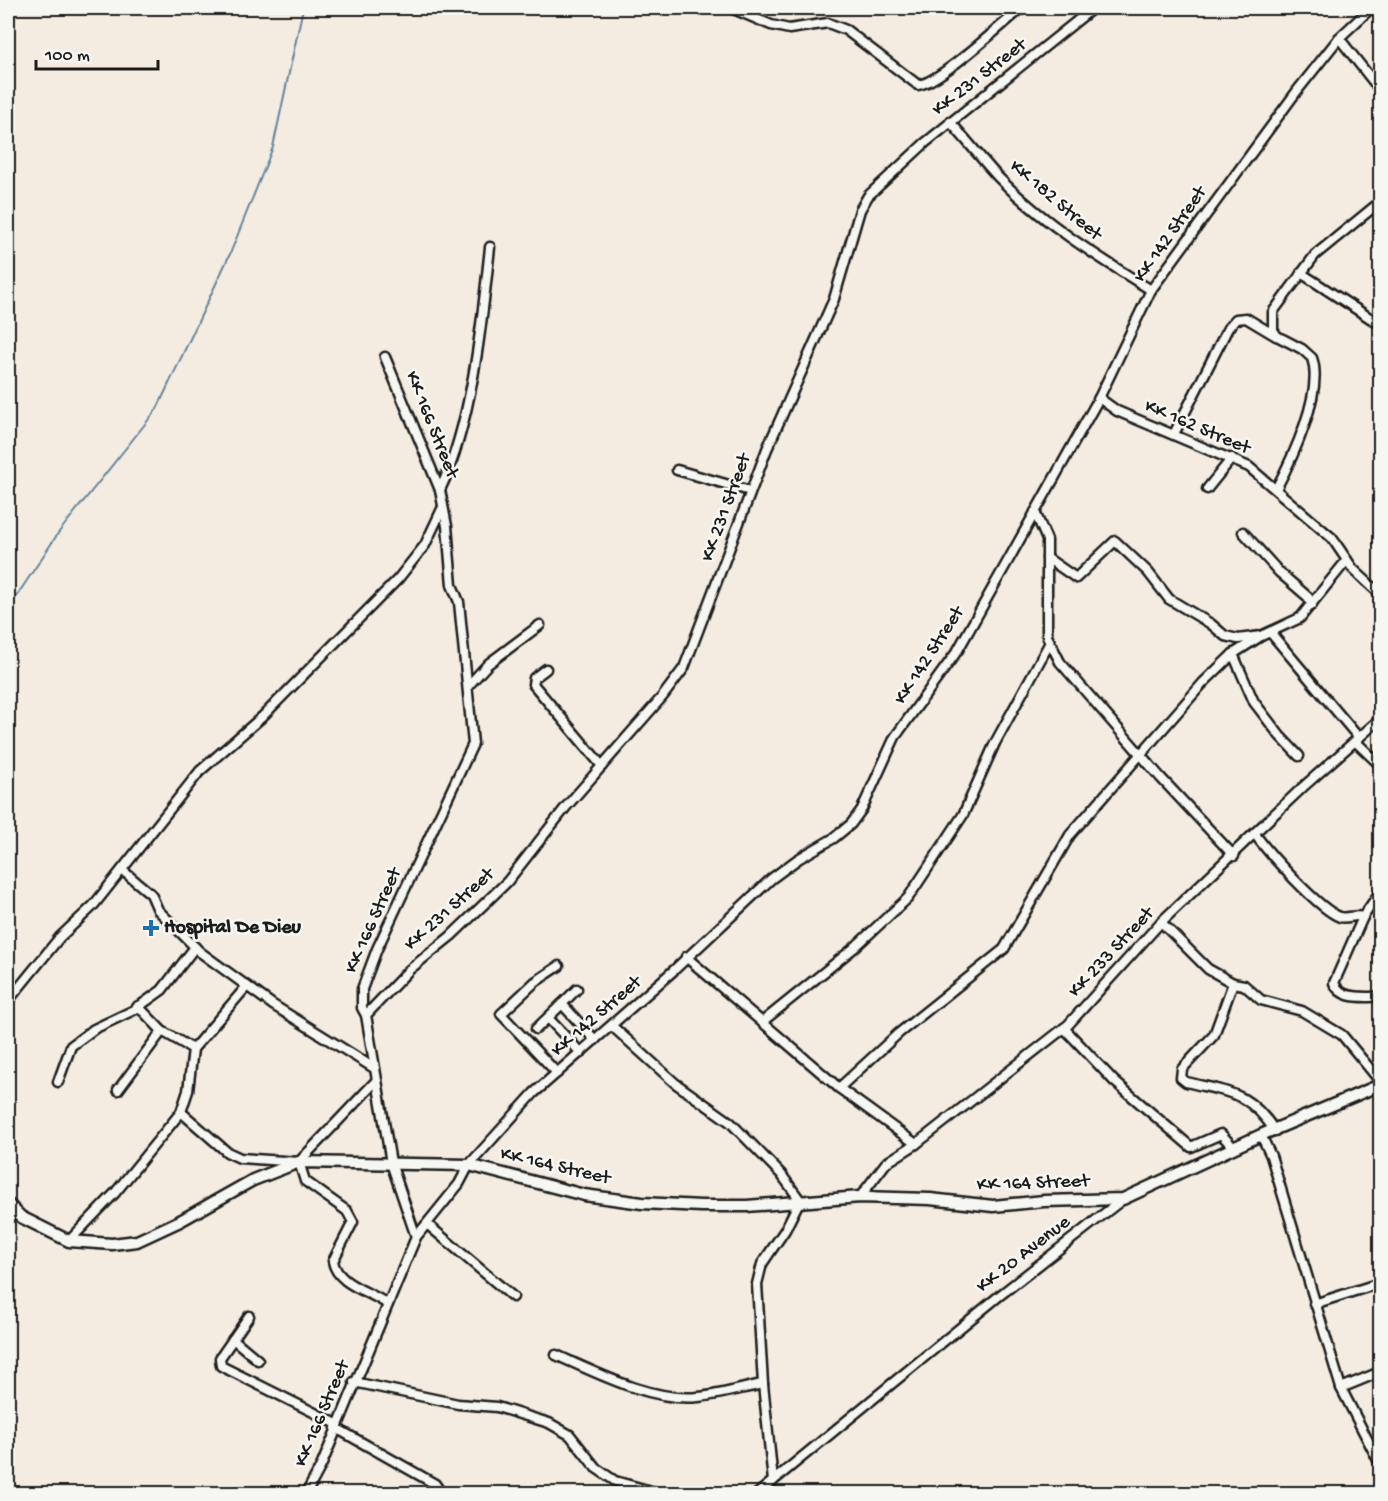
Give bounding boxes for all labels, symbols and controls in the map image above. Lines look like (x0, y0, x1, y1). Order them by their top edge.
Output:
scale bar (36, 33, 158, 71)
street label: KK 231 Street (928, 33, 1033, 122)
text: 100 m (44, 46, 90, 67)
street label: KK 182 Street (1004, 156, 1107, 248)
street label: KK 142 Street (1129, 181, 1214, 288)
street label: KK 166 Street (399, 368, 464, 483)
street label: KK 162 Street (1141, 395, 1255, 461)
street label: KK 231 Street (697, 449, 758, 565)
street label: KK 142 Street (890, 601, 971, 709)
street label: KK 231 Street (400, 862, 501, 956)
street label: KK 166 Street (340, 863, 408, 977)
street label: KK 233 Street (1064, 902, 1161, 1003)
place label: Hospital De Dieu (164, 917, 302, 940)
marker: Hospital De Dieu (142, 919, 160, 937)
street label: KK 142 Street (547, 970, 648, 1062)
street label: KK 164 Street (498, 1143, 614, 1191)
street label: KK 164 Street (976, 1170, 1091, 1197)
street label: KK 20 Avenue (972, 1211, 1076, 1299)
street label: KK 166 Street (290, 1356, 356, 1471)

